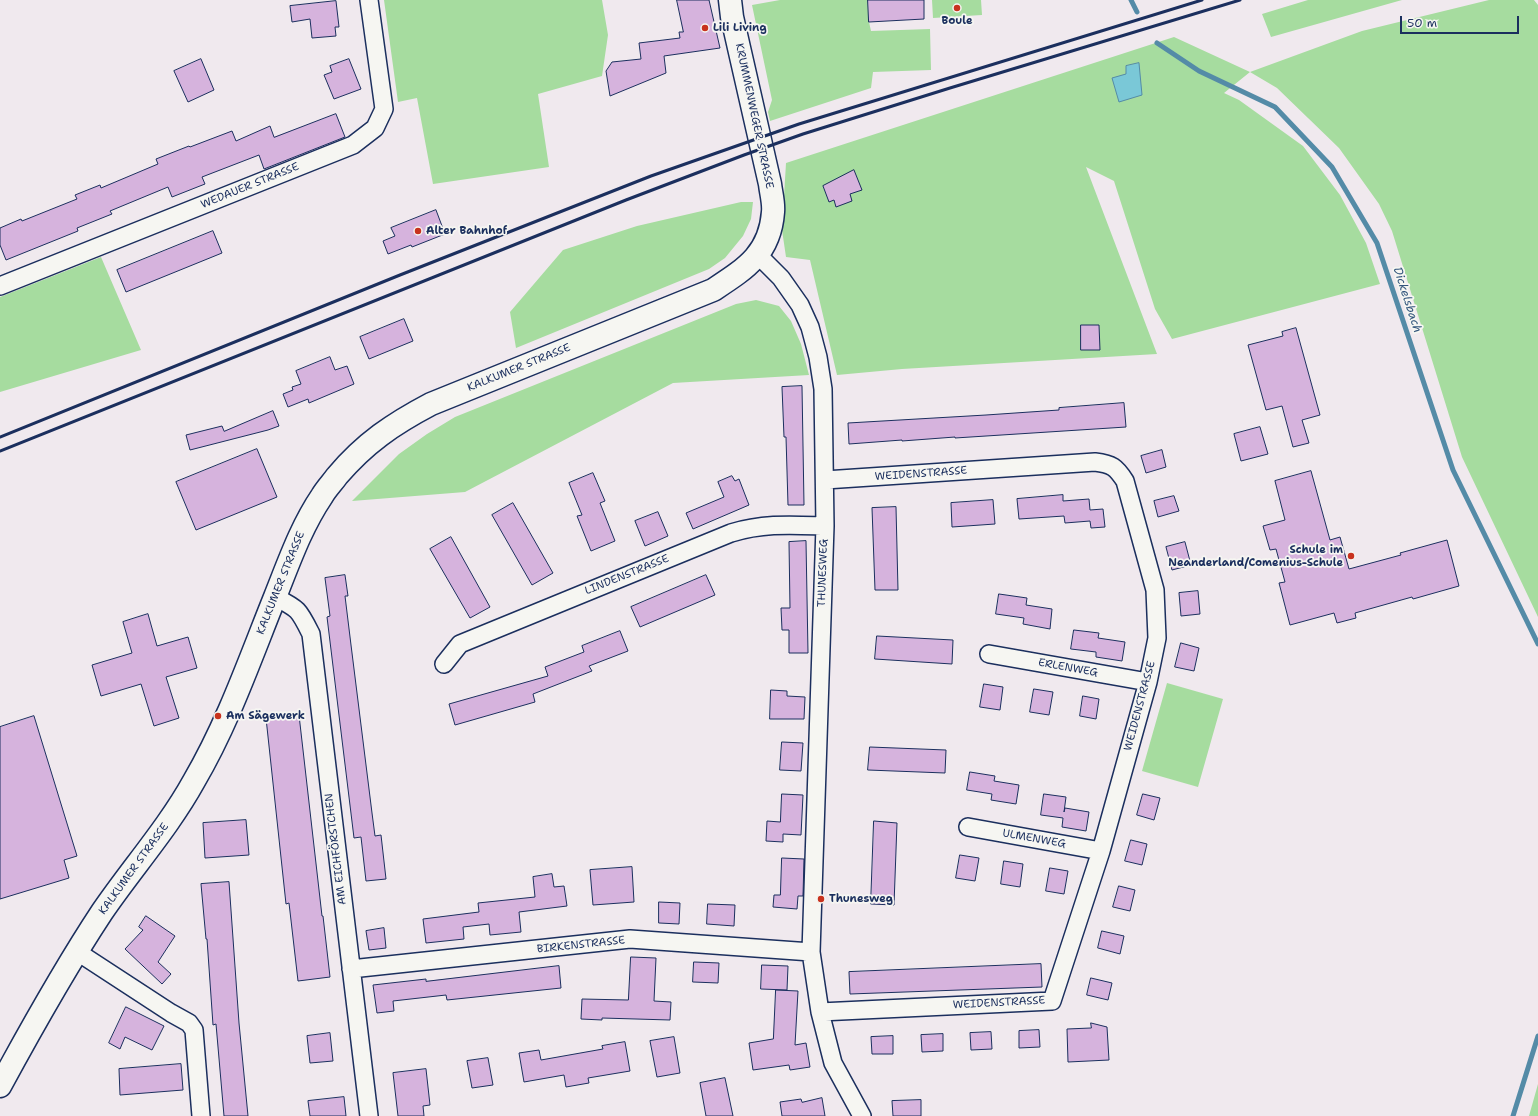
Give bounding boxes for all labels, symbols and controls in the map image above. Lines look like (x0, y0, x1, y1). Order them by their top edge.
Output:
marker: Boule (952, 3, 962, 13)
scale bar (1402, 8, 1521, 34)
place label: Boule (941, 14, 973, 28)
text: 50 m (1407, 15, 1437, 31)
place label: Lili Living (713, 21, 767, 35)
marker: Lili Living (700, 23, 710, 33)
street label: KRUMMENWEGER STRASSE (732, 42, 776, 190)
street label: WEDAUER STRASSE (199, 160, 301, 212)
place label: Alter Bahnhof (426, 224, 507, 238)
marker: Alter Bahnhof (413, 226, 423, 236)
water label: Dickelsbach (1390, 265, 1424, 335)
street label: KALKUMER STRASSE (465, 341, 573, 395)
street label: WEIDENSTRASSE (874, 464, 968, 484)
street label: KALKUMER STRASSE (254, 529, 308, 637)
street label: THUNESWEG (815, 539, 831, 607)
place label: Schule im Neanderland/Comenius-Schule (1168, 543, 1343, 569)
marker: Schule im Neanderland/Comenius-Schule (1346, 551, 1356, 561)
street label: LINDENSTRASSE (583, 552, 671, 598)
street label: ERLENWEG (1037, 656, 1099, 680)
street label: WEIDENSTRASSE (1122, 660, 1158, 752)
place label: Am Sägewerk (226, 709, 305, 723)
marker: Am Sägewerk (213, 711, 223, 721)
street label: AM EICHFÖRSTCHEN (323, 792, 349, 906)
street label: KALKUMER STRASSE (96, 821, 172, 917)
street label: ULMENWEG (1001, 827, 1067, 851)
place label: Thunesweg (829, 892, 893, 906)
marker: Thunesweg (816, 894, 826, 904)
street label: BIRKENSTRASSE (536, 934, 626, 956)
street label: WEIDENSTRASSE (952, 994, 1046, 1012)

